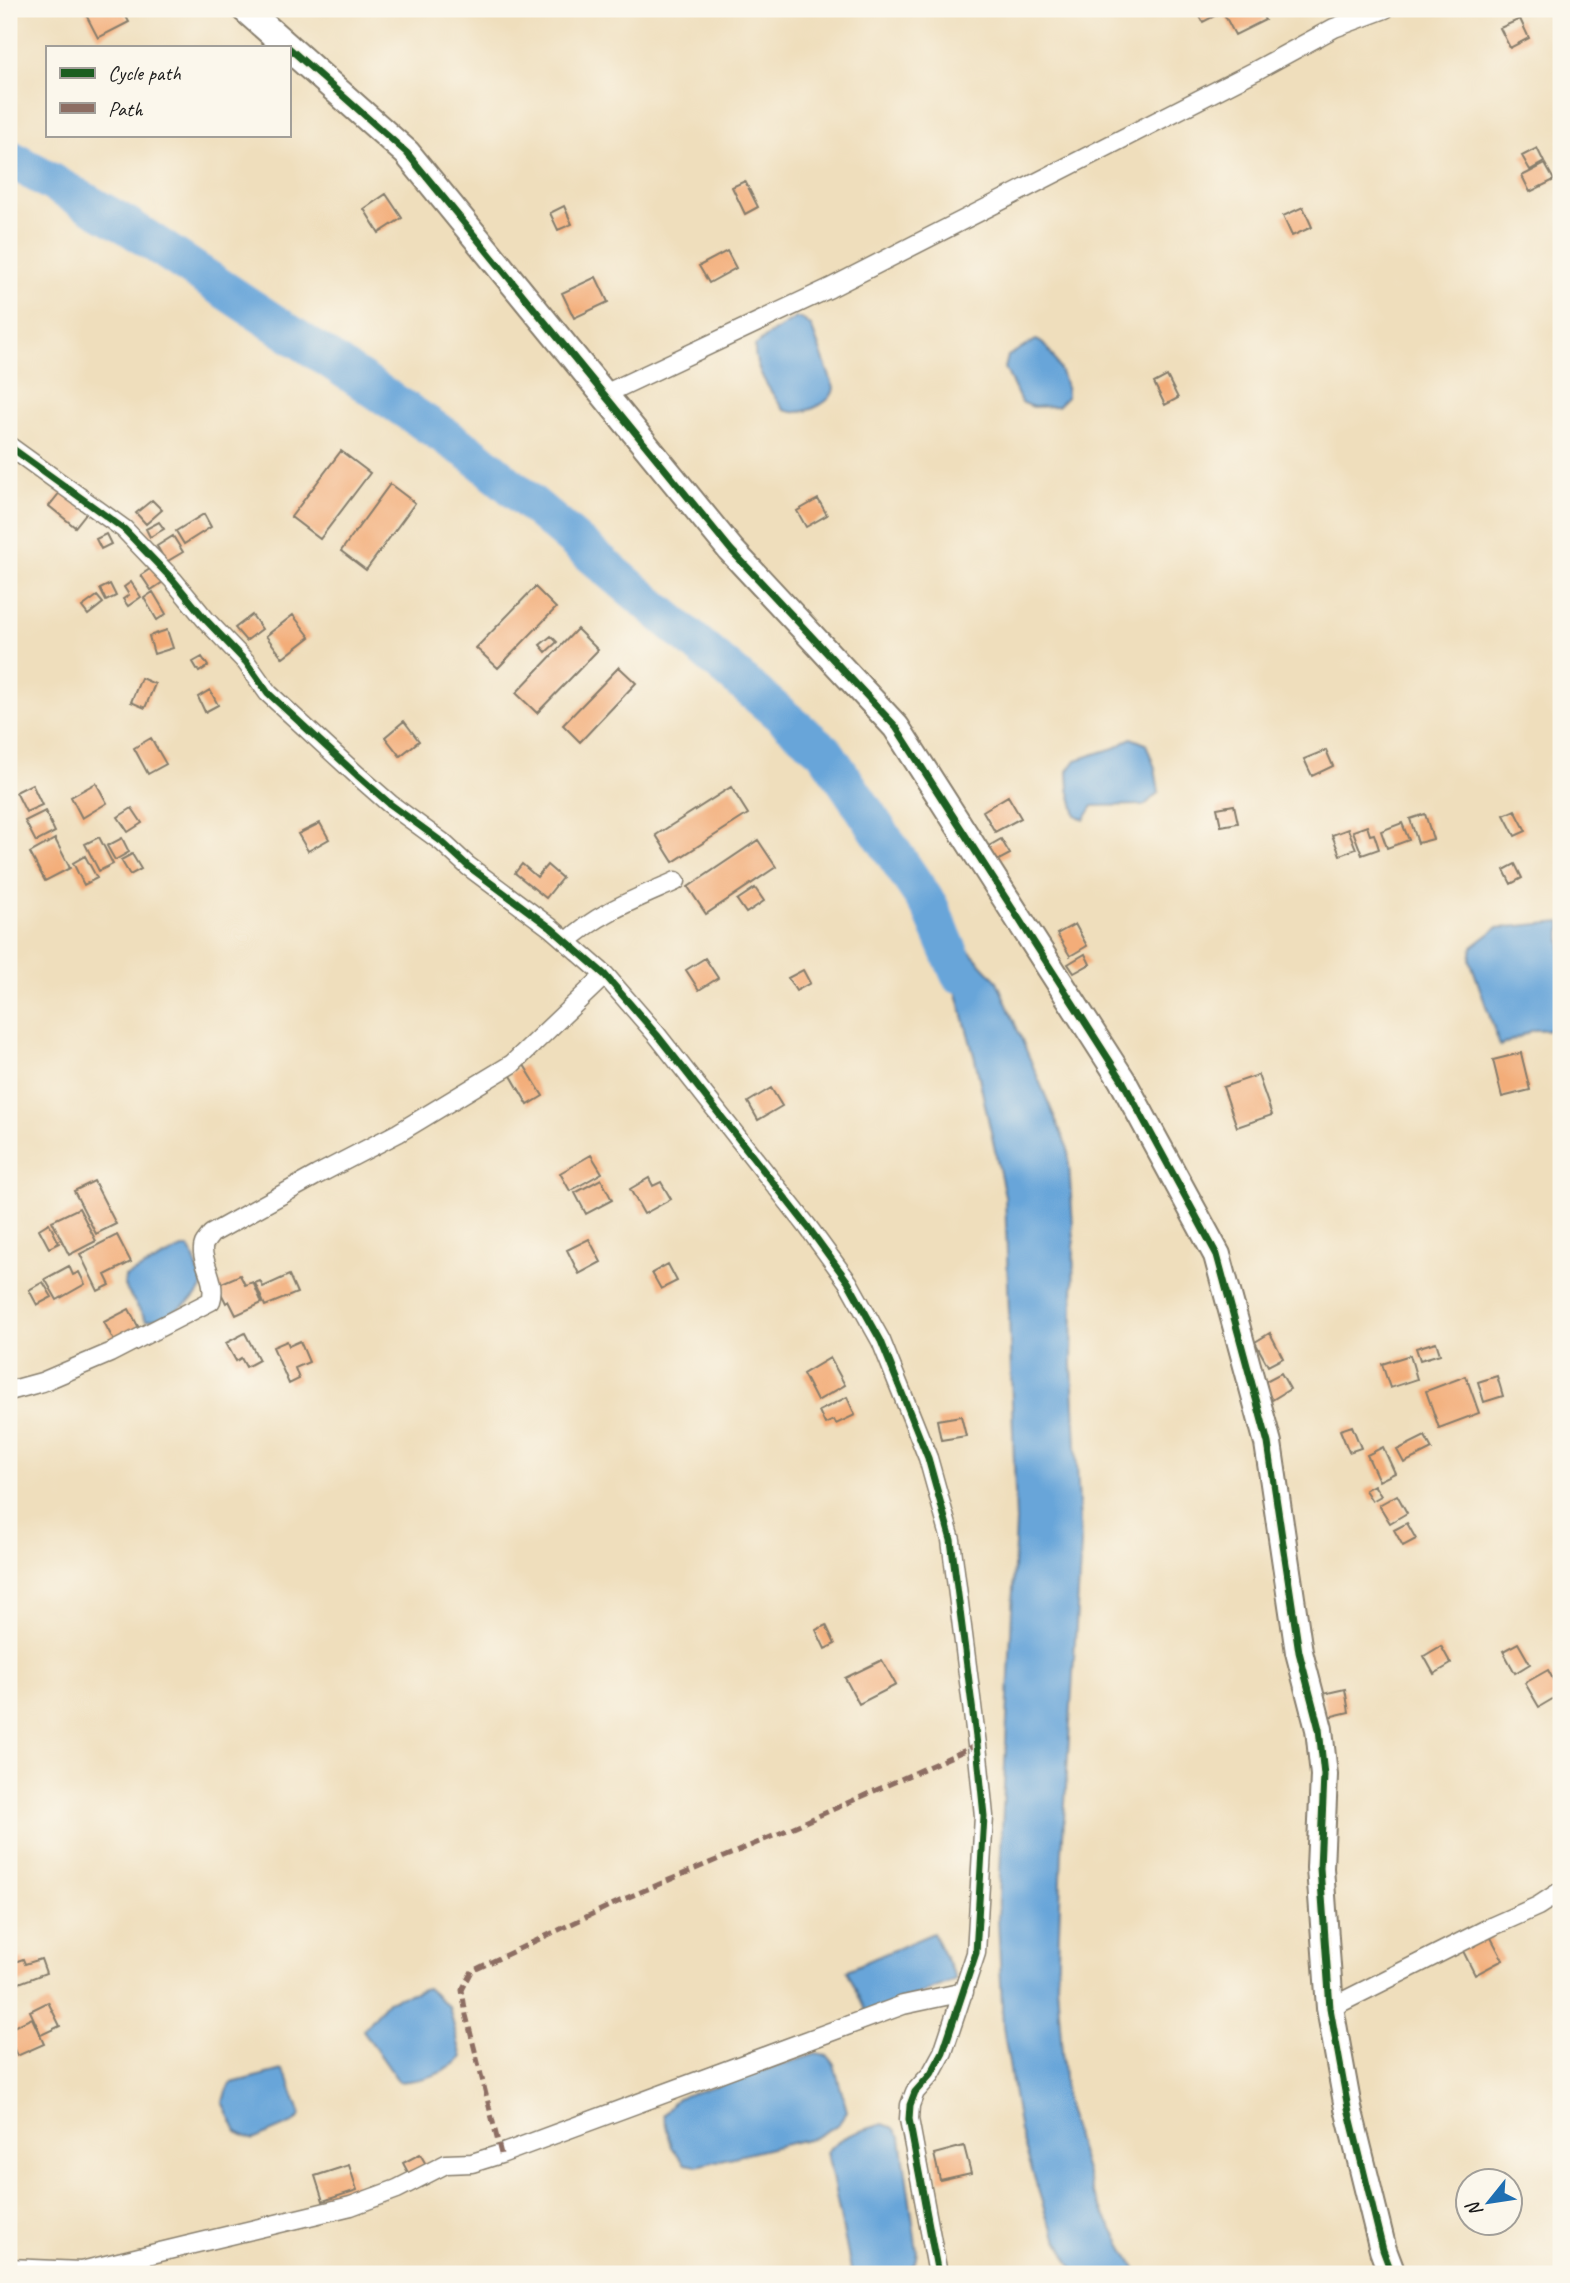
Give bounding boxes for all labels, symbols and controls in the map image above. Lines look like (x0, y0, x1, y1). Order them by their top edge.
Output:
legend (46, 46, 290, 136)
text: Cycle path (108, 60, 181, 86)
text: Path (108, 96, 144, 122)
north arrow (1454, 2168, 1524, 2238)
text: N (1460, 2196, 1488, 2221)

